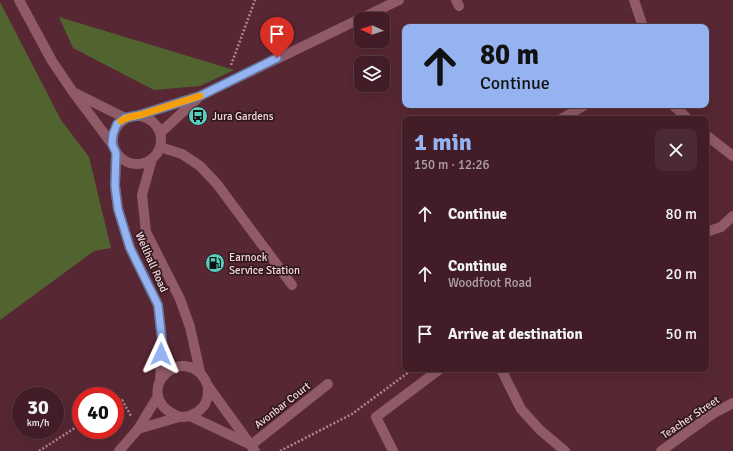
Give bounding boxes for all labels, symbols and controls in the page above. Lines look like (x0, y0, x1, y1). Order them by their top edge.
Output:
north arrow (354, 12, 390, 48)
map controls (354, 12, 390, 92)
pin (260, 17, 294, 58)
icon: arrive (266, 23, 288, 45)
text: 80 m (480, 38, 539, 72)
icon: ahead (414, 40, 466, 92)
button: layers (354, 56, 390, 92)
text: Continue (480, 72, 550, 94)
bus stop icon: Jura Gardens (187, 105, 209, 127)
place label: Jura Gardens (212, 110, 274, 123)
text: 1 min (414, 127, 472, 157)
button: close (655, 129, 697, 171)
text: 150 m · 12:26 (414, 157, 490, 173)
icon: ahead (414, 203, 436, 225)
text: Continue (448, 205, 507, 223)
text: 80 m (666, 205, 697, 223)
street label: Wellhall Road (132, 230, 171, 295)
place label: Earnock Service Station (229, 251, 300, 277)
fuel station icon: Earnock Service Station (204, 252, 226, 274)
text: Continue (448, 257, 507, 275)
icon: ahead (414, 263, 436, 285)
text: 20 m (666, 265, 697, 283)
text: Woodfoot Road (448, 275, 532, 291)
icon: arrive (414, 323, 436, 345)
text: Arrive at destination (448, 325, 583, 343)
text: 50 m (666, 325, 697, 343)
position arrow (140, 333, 182, 375)
street label: Avonbar Court (252, 379, 313, 431)
speed limit sign: 40 (72, 387, 124, 439)
street label: Teacher Street (659, 393, 722, 442)
text: 30 (27, 395, 49, 420)
text: km/h (27, 417, 49, 429)

